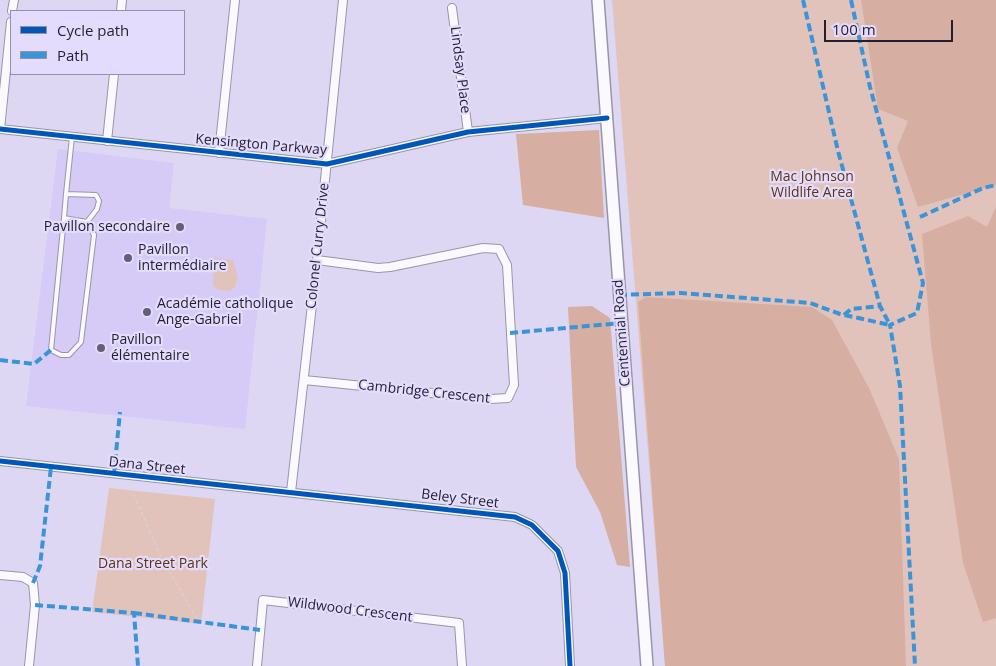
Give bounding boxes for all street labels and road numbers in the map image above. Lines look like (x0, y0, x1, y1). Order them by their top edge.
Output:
street label: Lindsay Place (446, 26, 474, 114)
street label: Kensington Parkway (195, 131, 327, 159)
street label: Colonel Curry Drive (303, 182, 333, 310)
street label: Centennial Road (610, 279, 634, 387)
street label: Cambridge Crescent (357, 377, 491, 407)
street label: Dana Street (108, 454, 186, 478)
street label: Beley Street (420, 486, 500, 512)
street label: Wildwood Crescent (287, 594, 413, 626)

